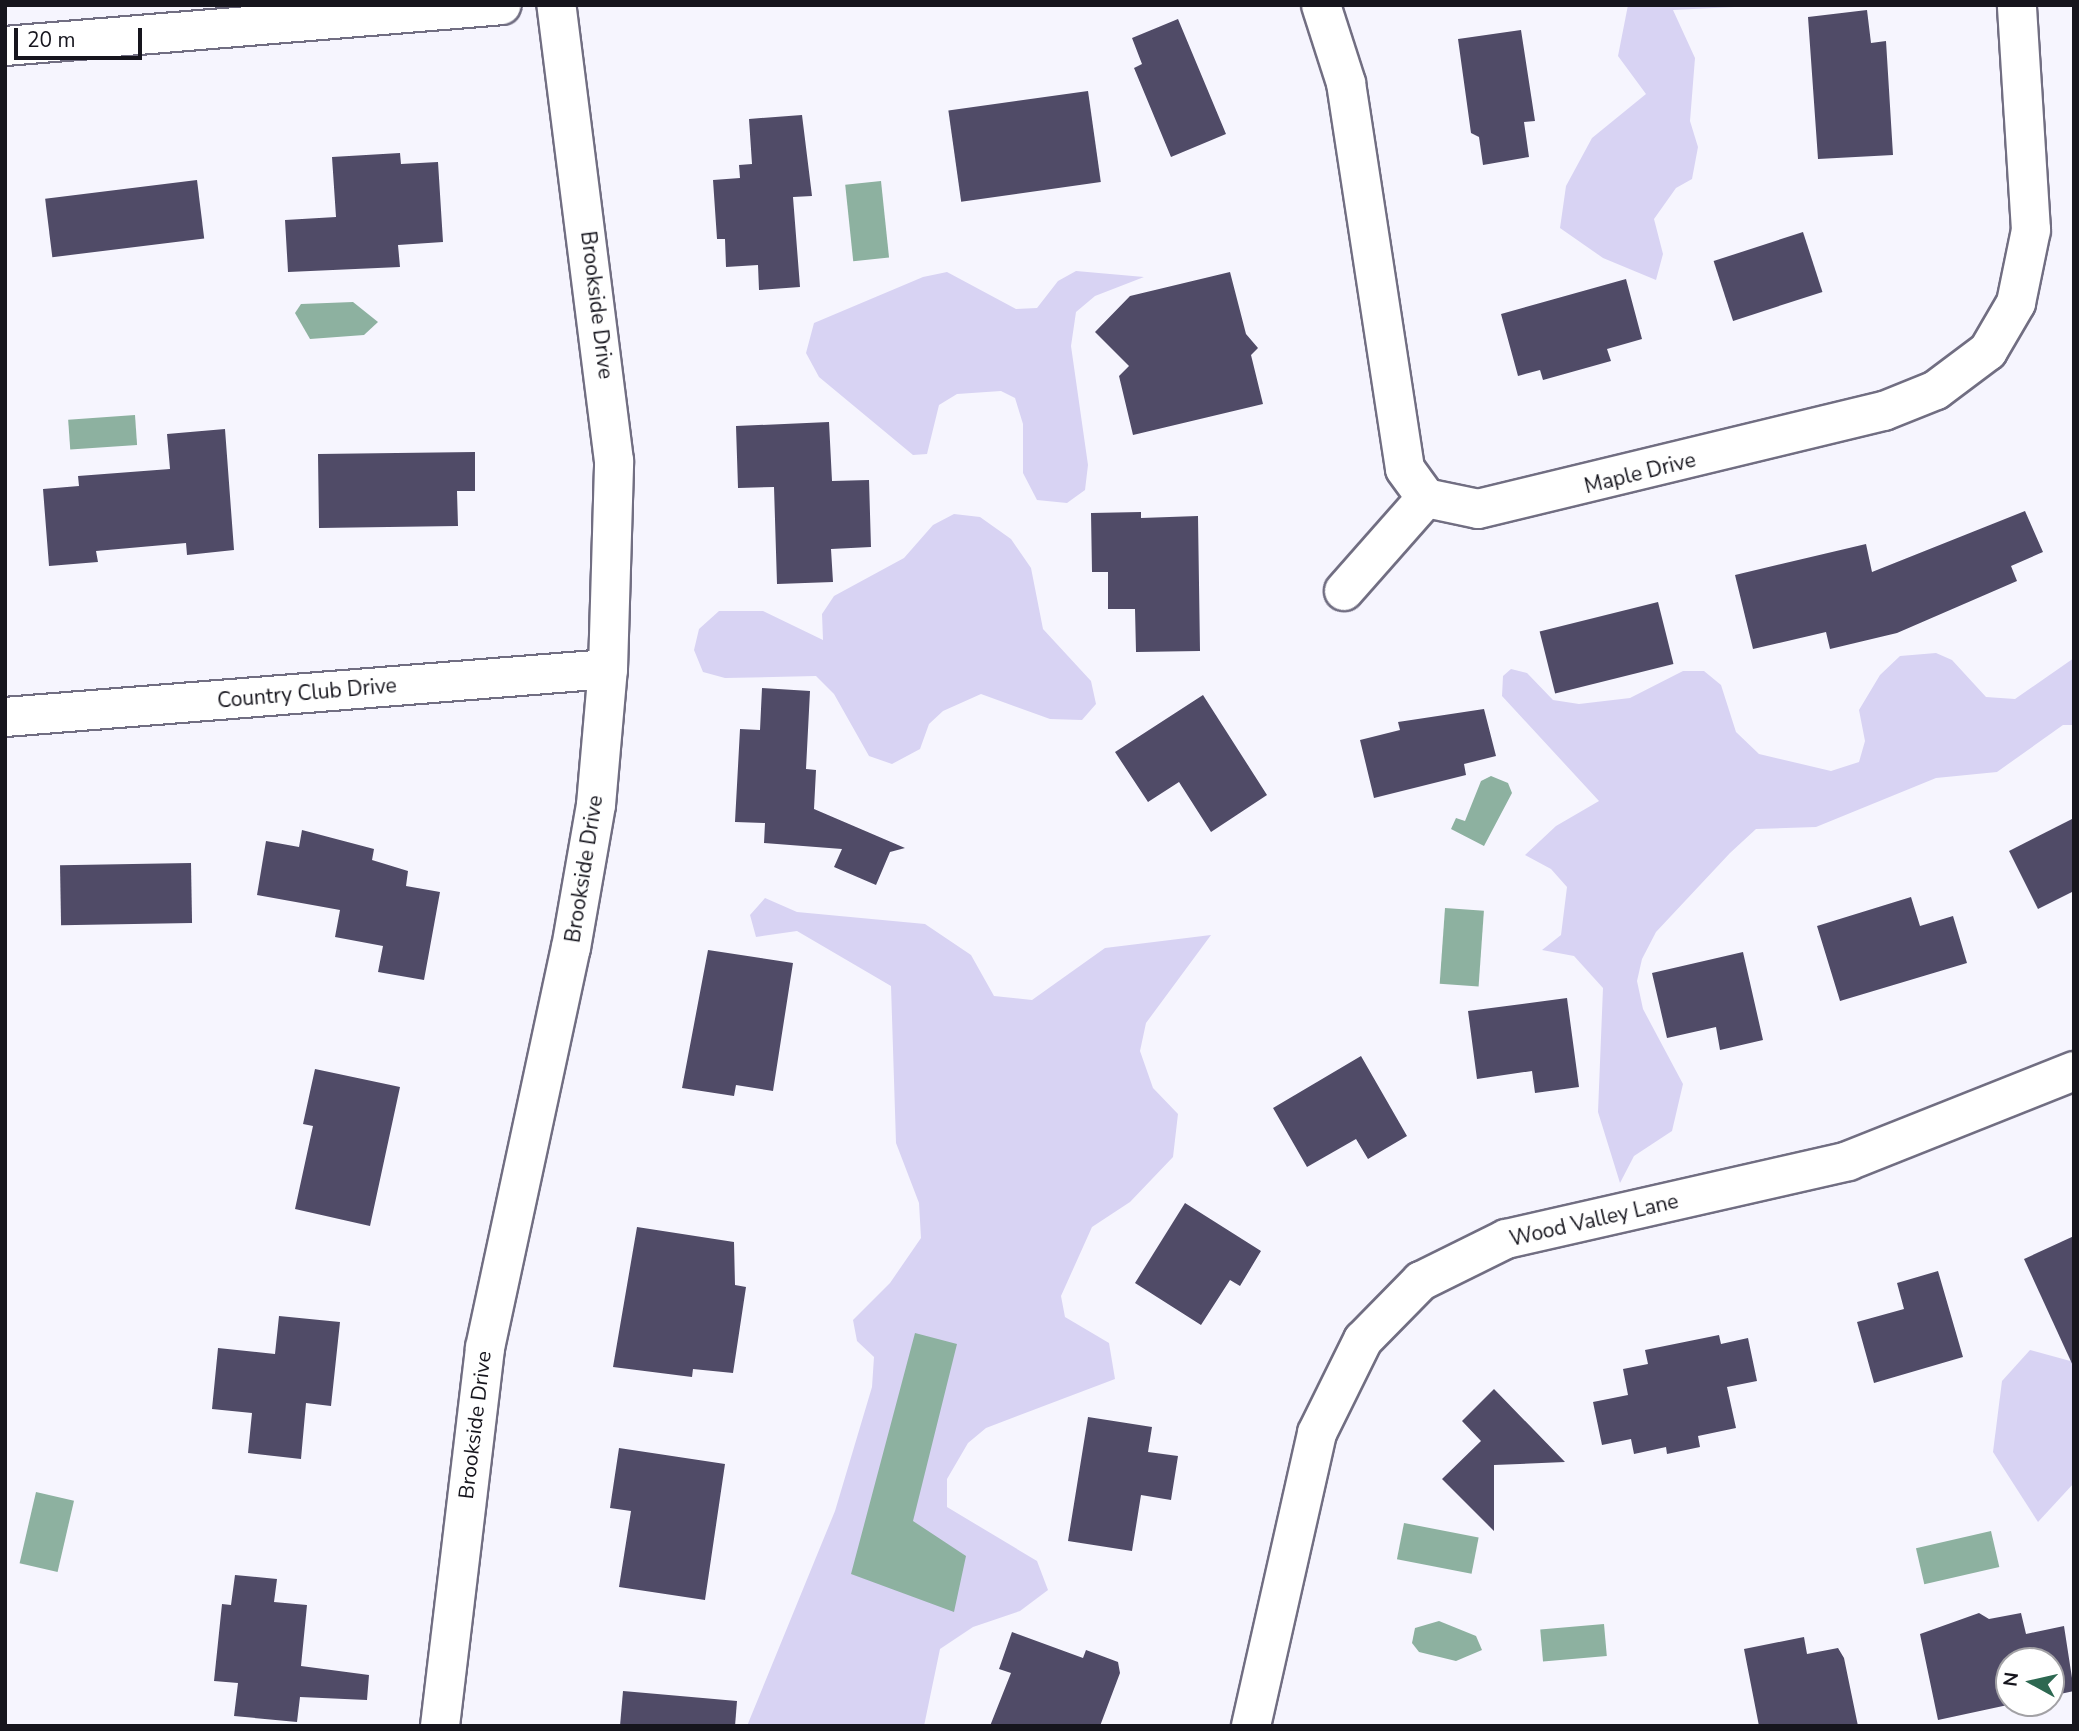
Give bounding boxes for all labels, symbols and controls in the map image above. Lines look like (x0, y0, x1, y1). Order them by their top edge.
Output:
scale bar (18, 14, 145, 58)
text: 20 m (27, 26, 76, 54)
street label: Brookside Drive (575, 230, 619, 380)
street label: Maple Drive (1582, 447, 1698, 499)
street label: Country Club Drive (216, 673, 398, 713)
street label: Brookside Drive (560, 794, 608, 944)
street label: Wood Valley Lane (1507, 1188, 1681, 1252)
street label: Brookside Drive (453, 1350, 497, 1500)
north arrow (1995, 1647, 2065, 1717)
text: N (1997, 1671, 2025, 1688)

